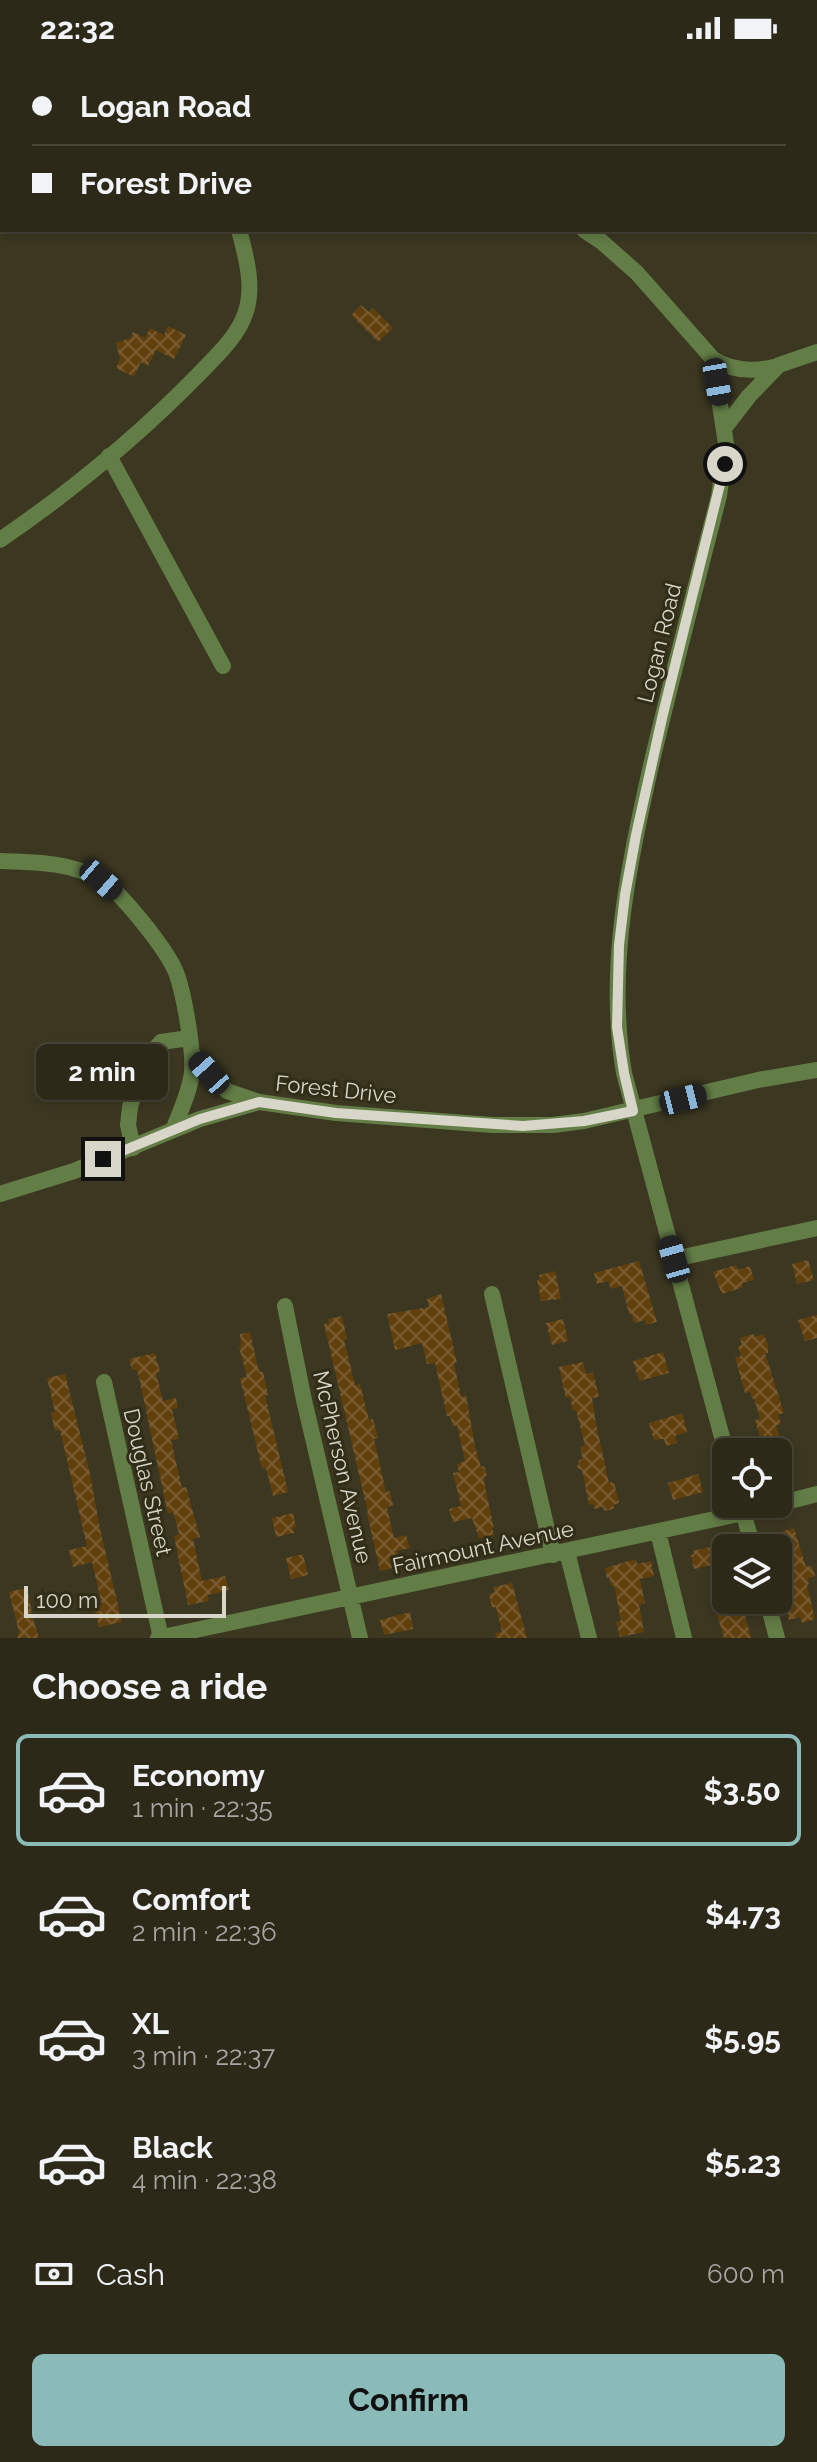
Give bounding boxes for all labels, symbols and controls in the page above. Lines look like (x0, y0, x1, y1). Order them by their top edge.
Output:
text: 22:32 (40, 11, 115, 46)
text: Logan Road (80, 89, 251, 124)
text: Forest Drive (80, 166, 252, 201)
car (701, 356, 733, 408)
route start (707, 446, 743, 482)
street label: Logan Road (632, 580, 686, 706)
car (75, 855, 127, 905)
callout: 2 min (37, 1043, 169, 1099)
car (184, 1047, 234, 1099)
text: 2 min (68, 1057, 136, 1087)
street label: Forest Drive (274, 1070, 398, 1108)
car (657, 1082, 709, 1116)
route end (85, 1141, 121, 1177)
car (656, 1233, 692, 1285)
street label: McPherson Avenue (308, 1368, 378, 1566)
street label: Douglas Street (118, 1406, 178, 1559)
map controls (712, 1438, 792, 1614)
button: locate (712, 1438, 792, 1518)
street label: Fairmount Avenue (390, 1515, 576, 1579)
button: layers (712, 1534, 792, 1614)
scale bar (24, 1582, 226, 1618)
text: 100 m (36, 1587, 98, 1613)
text: Choose a ride (32, 1665, 267, 1707)
icon: car (36, 1754, 108, 1826)
text: Economy (132, 1758, 265, 1793)
text: $3.50 (704, 1773, 781, 1808)
text: 1 min · 22:35 (132, 1793, 273, 1823)
icon: car (36, 1878, 108, 1950)
text: Comfort (132, 1882, 251, 1917)
text: $4.73 (705, 1897, 781, 1932)
text: 2 min · 22:36 (132, 1917, 277, 1947)
icon: car (36, 2002, 108, 2074)
text: XL (132, 2006, 169, 2041)
text: $5.95 (704, 2021, 781, 2056)
text: 3 min · 22:37 (132, 2041, 275, 2071)
icon: car (36, 2126, 108, 2198)
text: Black (132, 2130, 213, 2165)
text: $5.23 (705, 2145, 781, 2180)
text: 4 min · 22:38 (132, 2165, 277, 2195)
icon: cash (32, 2252, 76, 2296)
text: Cash (96, 2257, 165, 2292)
text: 600 m (707, 2259, 785, 2289)
button: Confirm (32, 2354, 785, 2446)

